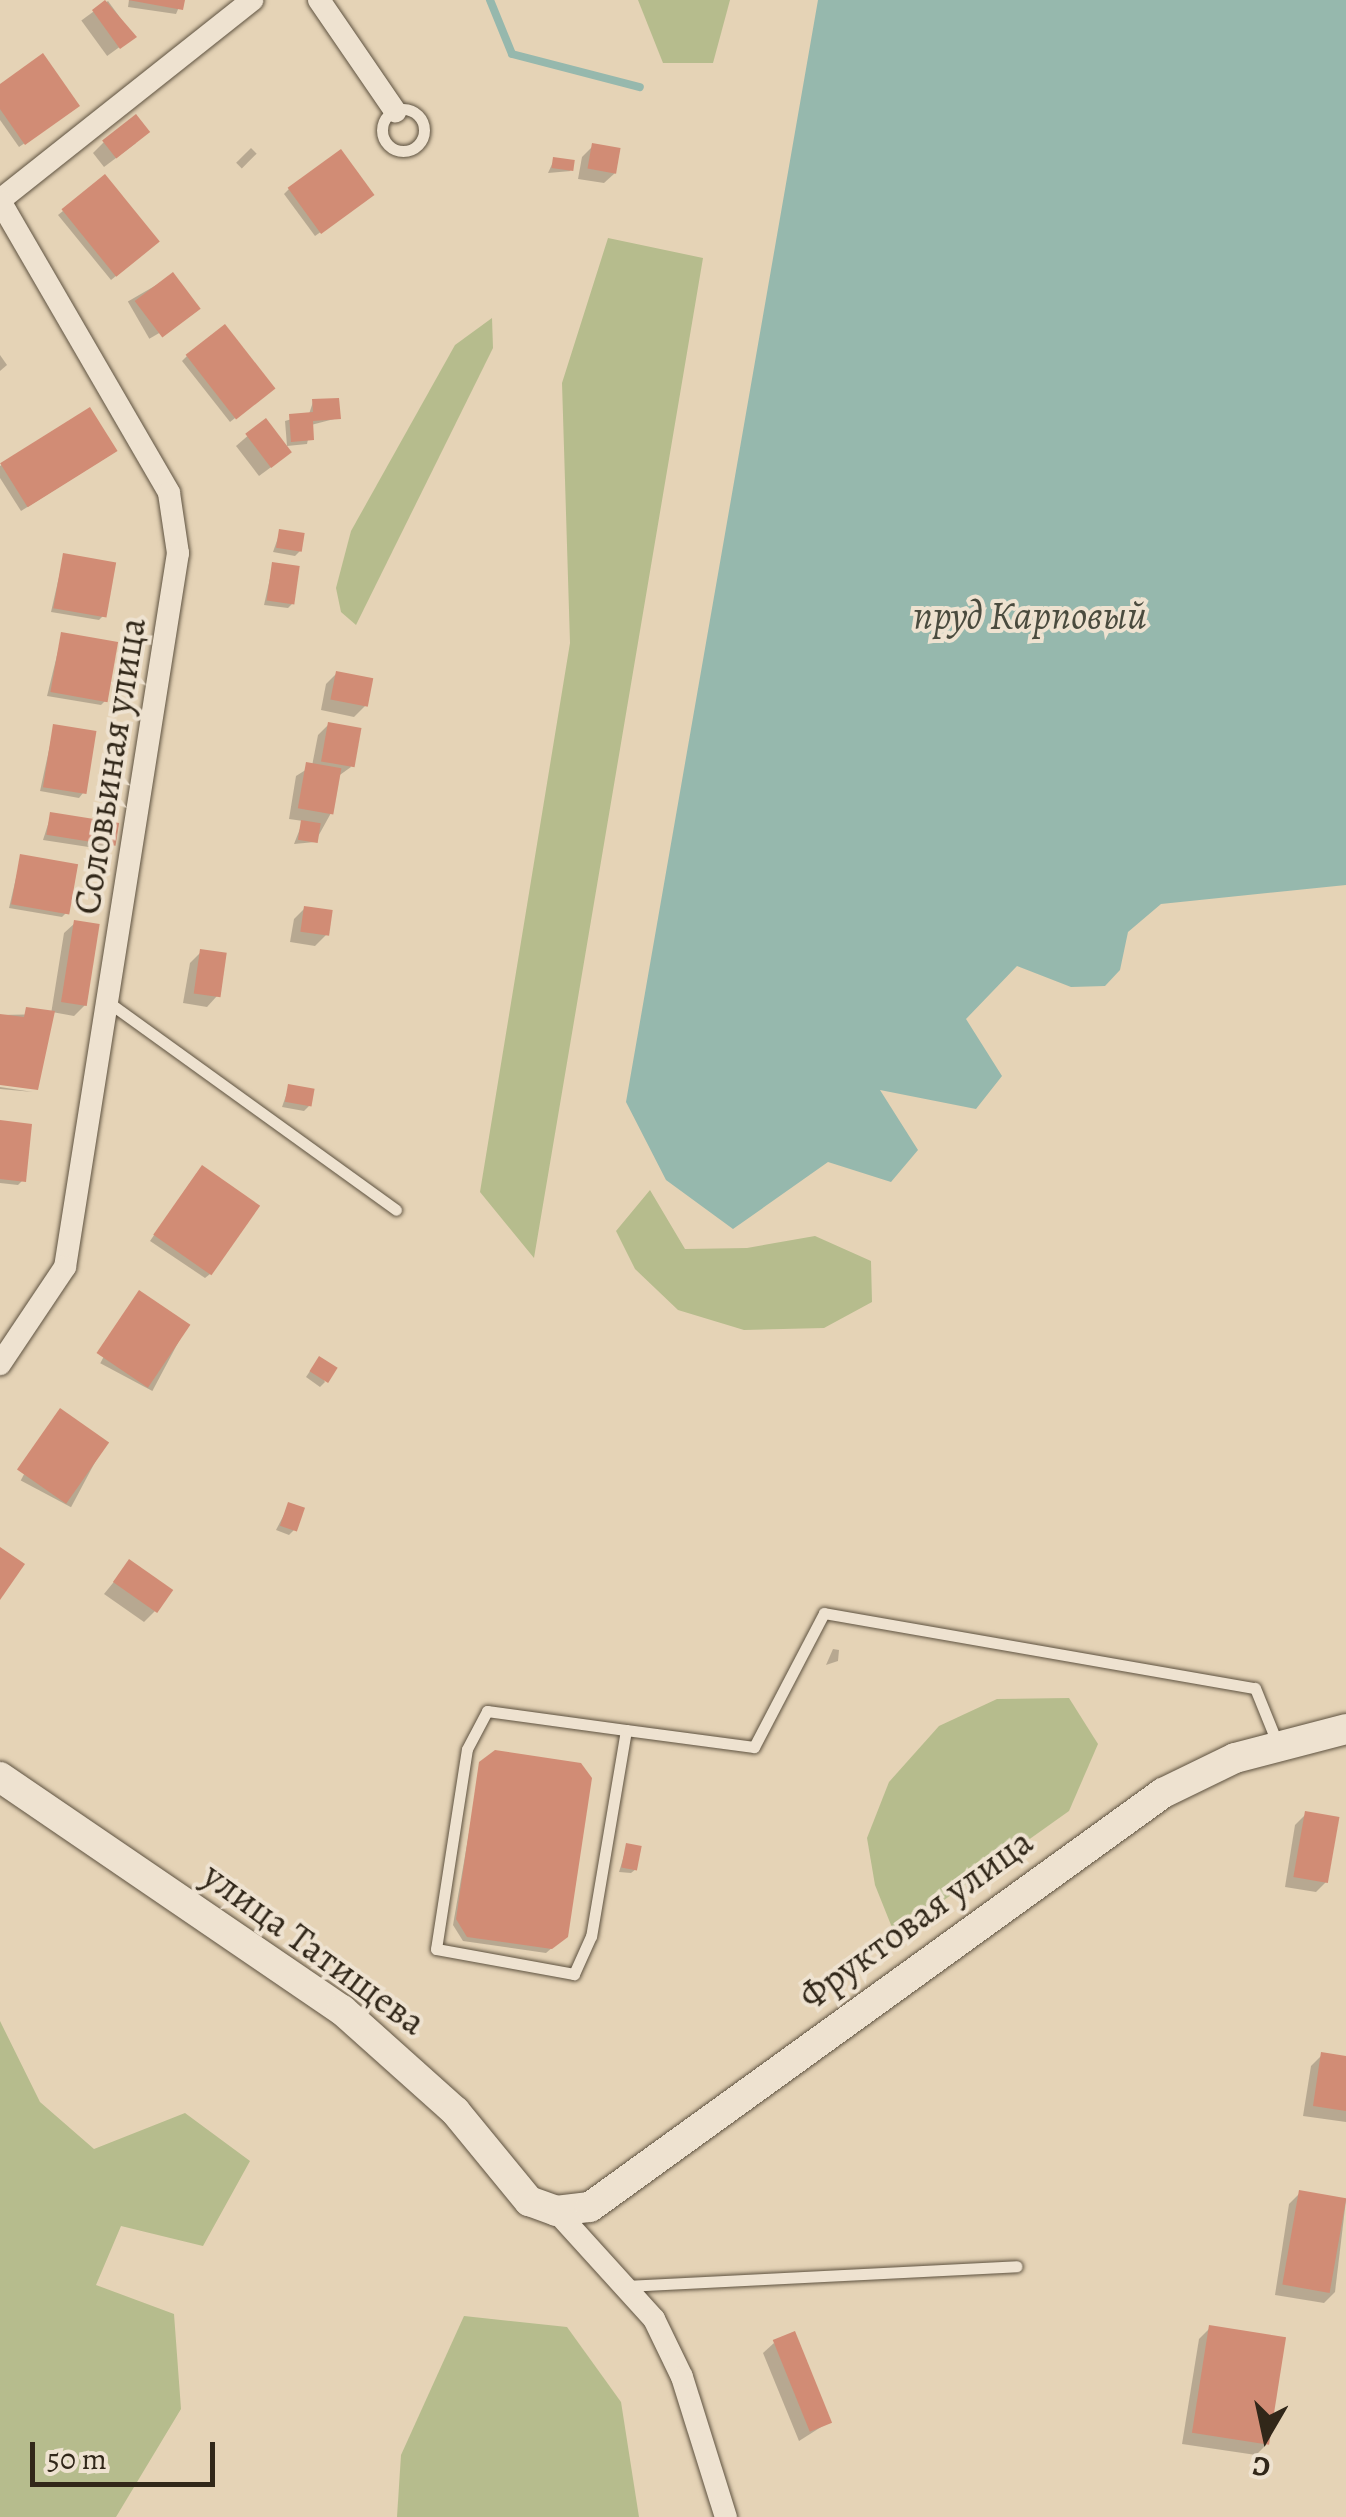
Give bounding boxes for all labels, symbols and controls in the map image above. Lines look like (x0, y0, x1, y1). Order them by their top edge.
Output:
water label: пруд Карповый (913, 592, 1147, 640)
street label: Соловьиная улица (64, 614, 156, 918)
street label: Фруктовая улица (790, 1819, 1042, 2019)
street label: улица Татищева (194, 1853, 434, 2045)
north arrow (1216, 2387, 1316, 2487)
scale bar (35, 2422, 220, 2484)
text: 50 m (47, 2439, 107, 2479)
text: С (1250, 2447, 1273, 2487)

